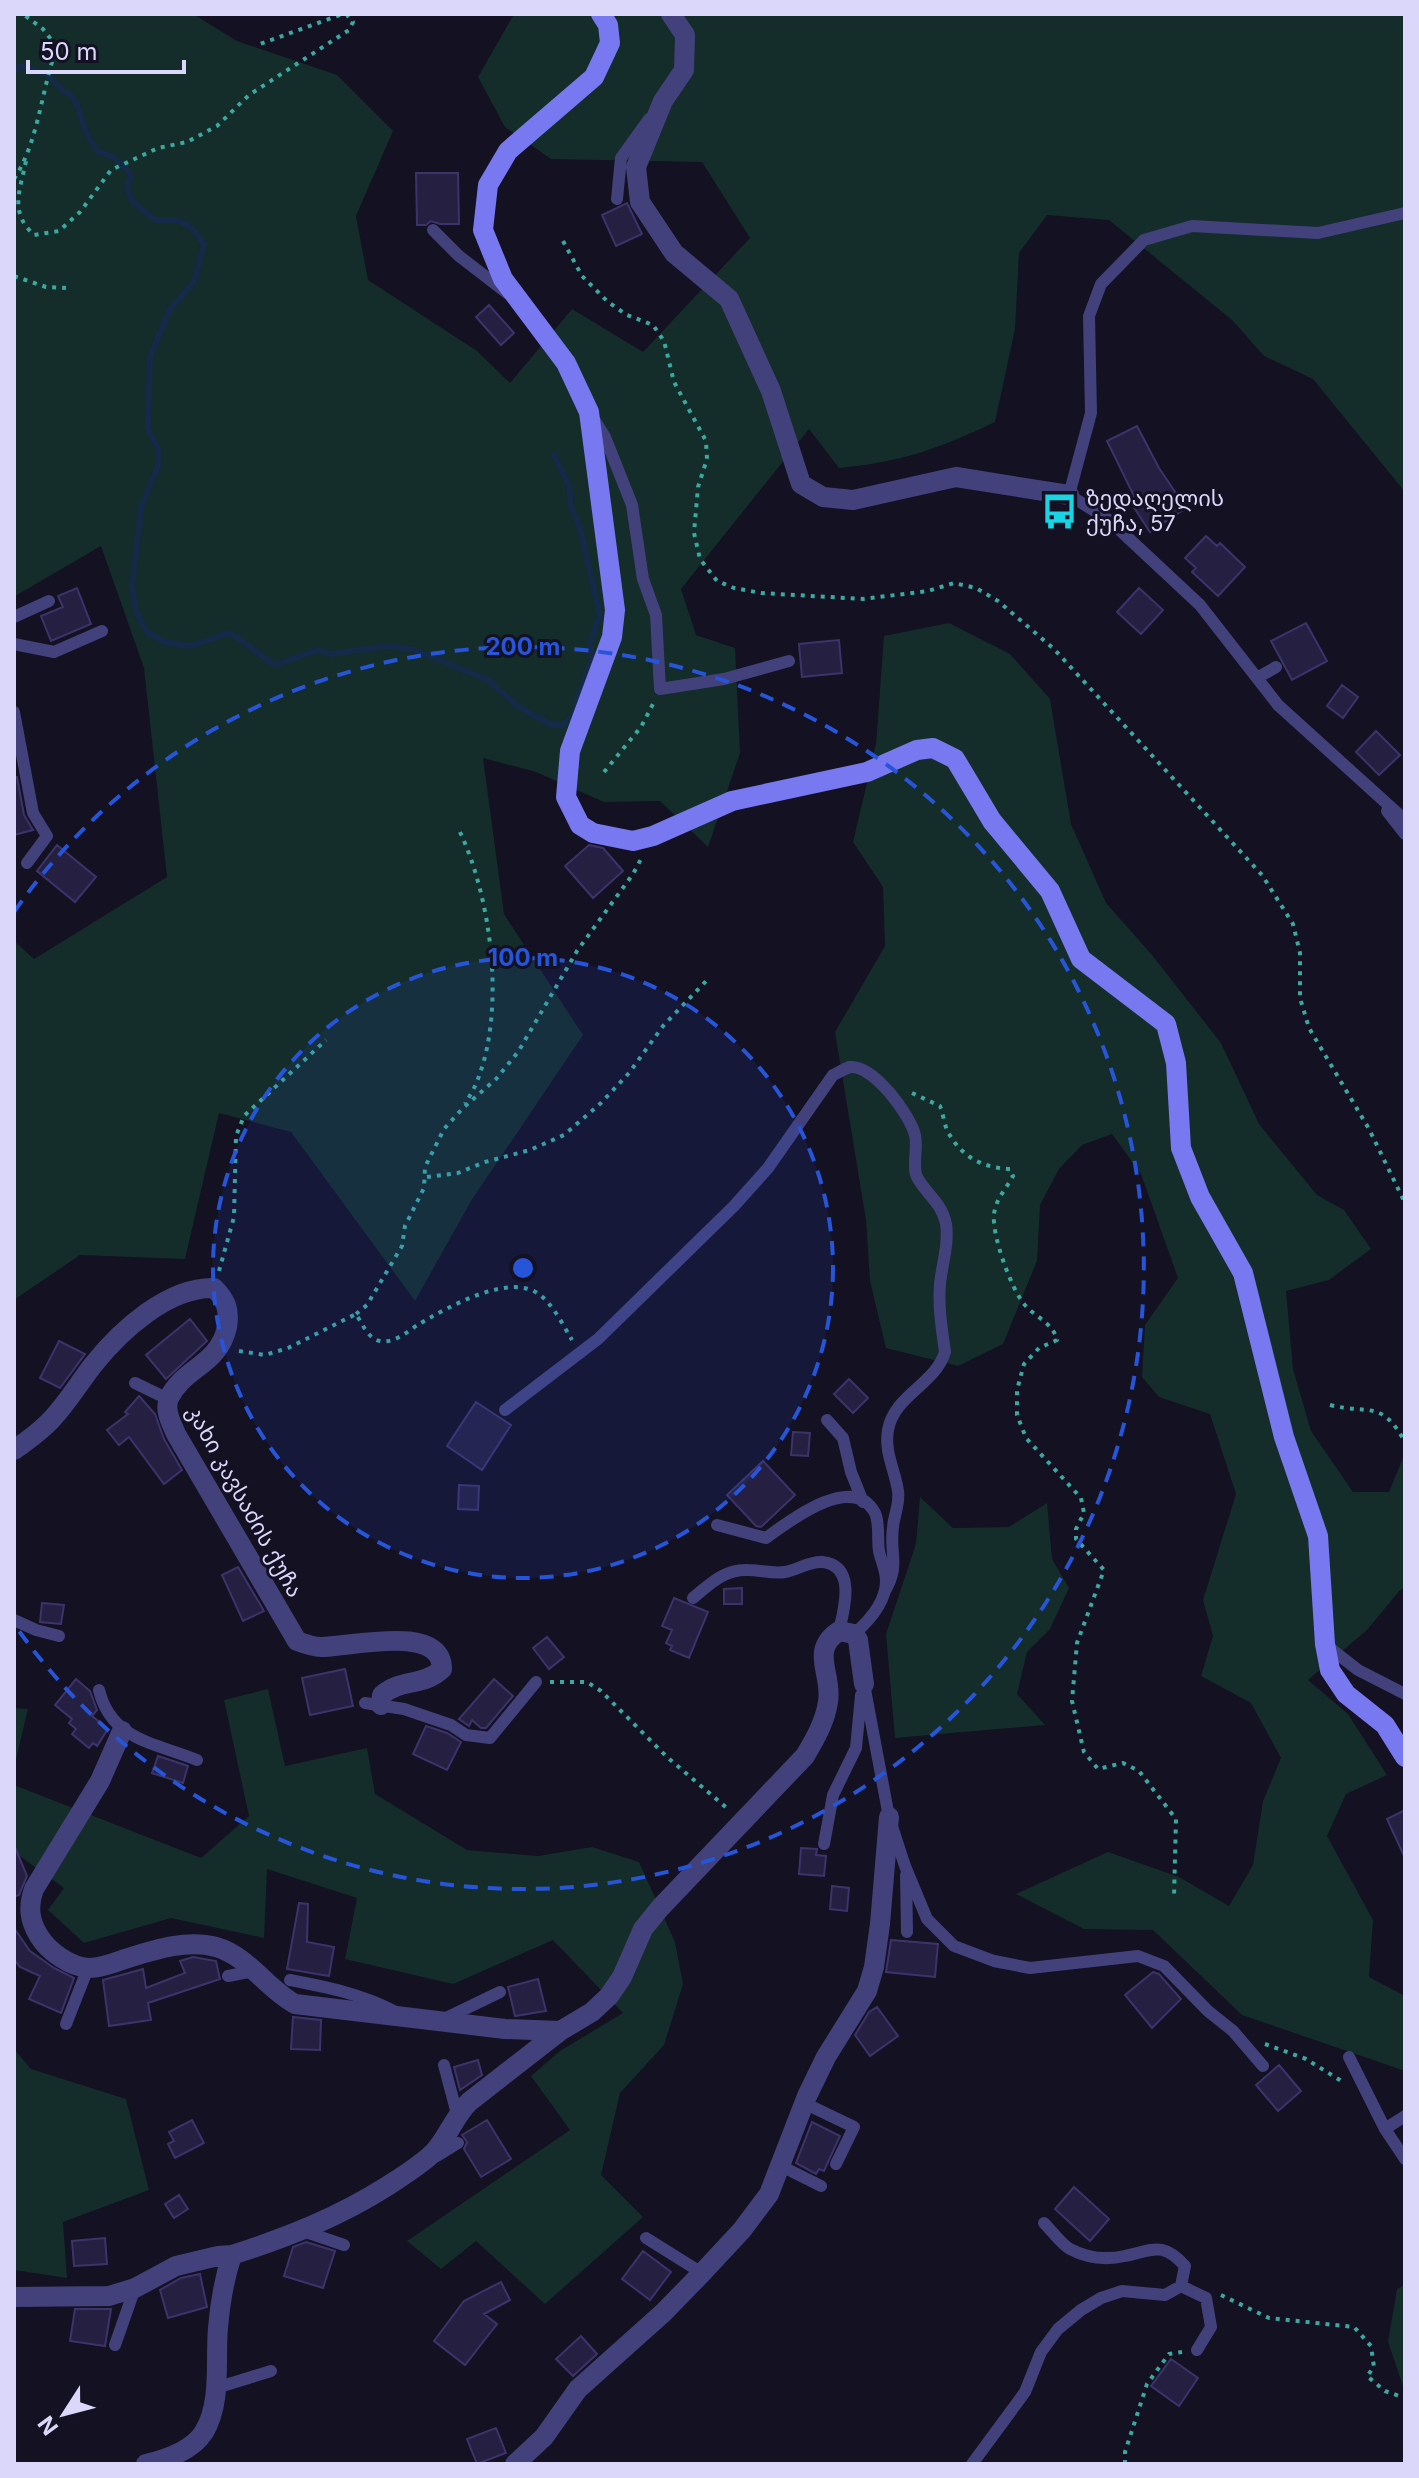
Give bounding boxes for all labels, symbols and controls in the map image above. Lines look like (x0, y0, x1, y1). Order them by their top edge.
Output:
scale bar (28, 24, 184, 74)
text: 50 m (40, 37, 98, 66)
place label: ზედაღელის ქუჩა, 57 (1086, 485, 1224, 536)
bus stop icon: ზედაღელის ქუჩა, 57 (1041, 492, 1079, 530)
text: 200 m (485, 632, 561, 661)
text: 100 m (488, 943, 558, 972)
centre of rings (509, 1254, 537, 1282)
street label: კახი კავსაძის ქუჩა (181, 1401, 309, 1601)
north arrow (24, 2374, 104, 2454)
text: N (32, 2411, 63, 2440)

